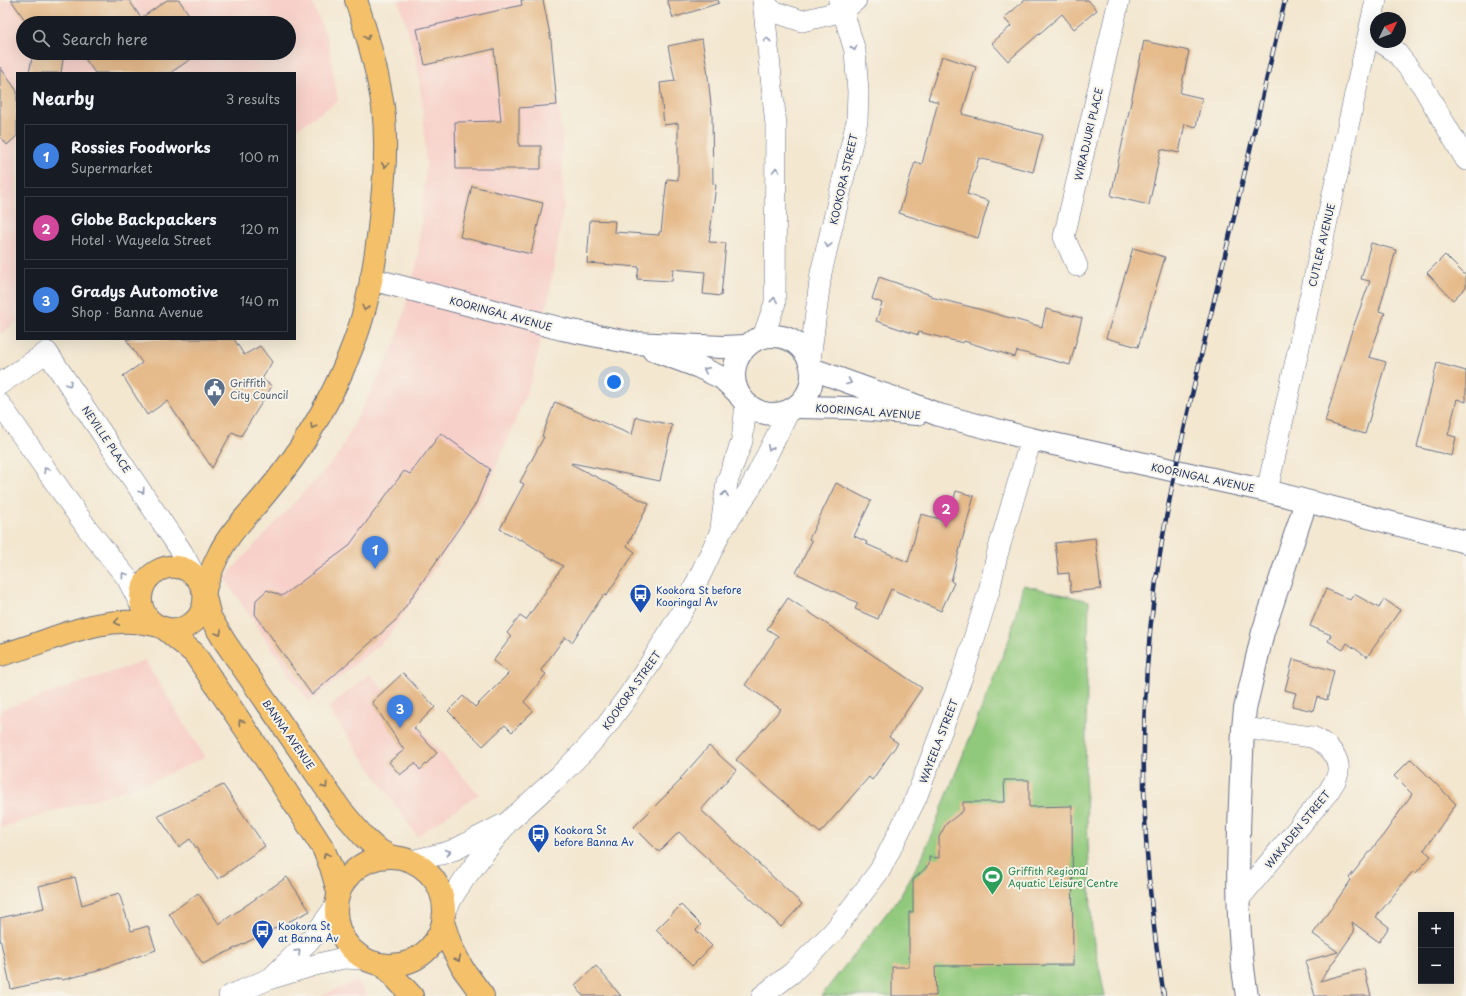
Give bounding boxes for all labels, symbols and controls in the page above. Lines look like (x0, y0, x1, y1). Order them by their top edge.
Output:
north arrow (1370, 12, 1406, 48)
search box (16, 16, 296, 60)
icon: search (30, 27, 52, 49)
text: Search here (62, 27, 148, 50)
one-way arrow (362, 34, 371, 41)
one-way arrow (763, 37, 772, 43)
one-way arrow (849, 45, 858, 52)
text: Nearby (32, 85, 94, 111)
street label: WIRADJURI PLACE (1070, 86, 1106, 182)
text: 3 results (226, 89, 280, 108)
street label: KOOKORA STREET (825, 132, 861, 226)
text: Rossies Foodworks (71, 135, 211, 158)
text: 1 (43, 147, 49, 166)
text: 100 m (239, 147, 279, 166)
text: Supermarket (71, 158, 153, 177)
one-way arrow (381, 163, 389, 169)
one-way arrow (772, 167, 780, 173)
street label: CUTLER AVENUE (1304, 202, 1338, 288)
text: Globe Backpackers (71, 207, 217, 230)
text: 2 (41, 219, 51, 238)
text: 120 m (240, 219, 279, 238)
text: Hotel · Wayeela Street (71, 230, 211, 249)
one-way arrow (824, 241, 832, 248)
text: Gradys Automotive (71, 279, 218, 302)
text: 3 (42, 291, 50, 310)
text: 140 m (240, 291, 279, 310)
street label: KOORINGAL AVENUE (448, 292, 554, 334)
one-way arrow (770, 297, 779, 303)
text: Shop · Banna Avenue (71, 302, 203, 321)
one-way arrow (361, 305, 369, 311)
one-way arrow (702, 367, 710, 375)
your location (604, 372, 624, 392)
public building icon: Griffith City Council (202, 375, 228, 408)
place label: Griffith City Council (230, 375, 288, 403)
one-way arrow (845, 378, 852, 386)
one-way arrow (64, 380, 72, 387)
street label: KOORINGAL AVENUE (815, 400, 921, 422)
street label: NEVILLE PLACE (79, 403, 135, 475)
one-way arrow (310, 422, 317, 429)
one-way arrow (768, 443, 775, 451)
street label: KOORINGAL AVENUE (1150, 459, 1256, 495)
one-way arrow (44, 468, 51, 475)
one-way arrow (137, 487, 144, 494)
one-way arrow (720, 491, 729, 497)
pin: 2 (933, 495, 959, 528)
pin: 1 (362, 536, 388, 569)
one-way arrow (122, 572, 129, 579)
bus stop icon: Kookora St before Kooringal Av (627, 582, 653, 615)
place label: Kookora St before Kooringal Av (656, 582, 742, 609)
one-way arrow (114, 617, 120, 626)
one-way arrow (215, 629, 222, 636)
street label: KOOKORA STREET (598, 648, 664, 732)
pin: 3 (387, 695, 413, 728)
street label: BANNA AVENUE (259, 696, 319, 772)
street label: WAYEELA STREET (915, 696, 961, 785)
one-way arrow (238, 719, 246, 726)
one-way arrow (320, 782, 328, 789)
street label: WAKADEN STREET (1261, 787, 1333, 871)
bus stop icon: Kookora St before Banna Av (526, 822, 552, 855)
place label: Kookora St before Banna Av (554, 822, 634, 849)
one-way arrow (445, 848, 452, 856)
one-way arrow (323, 851, 331, 859)
sports icon: Griffith Regional Aquatic Leisure Centre (980, 863, 1006, 896)
place label: Griffith Regional Aquatic Leisure Centre (1008, 863, 1118, 890)
map controls (1418, 912, 1454, 984)
button: + (1418, 912, 1454, 948)
bus stop icon: Kookora St at Banna Av (249, 918, 275, 951)
place label: Kookora St at Banna Av (278, 918, 339, 945)
button: − (1418, 948, 1454, 984)
one-way arrow (293, 950, 300, 957)
one-way arrow (453, 954, 460, 962)

